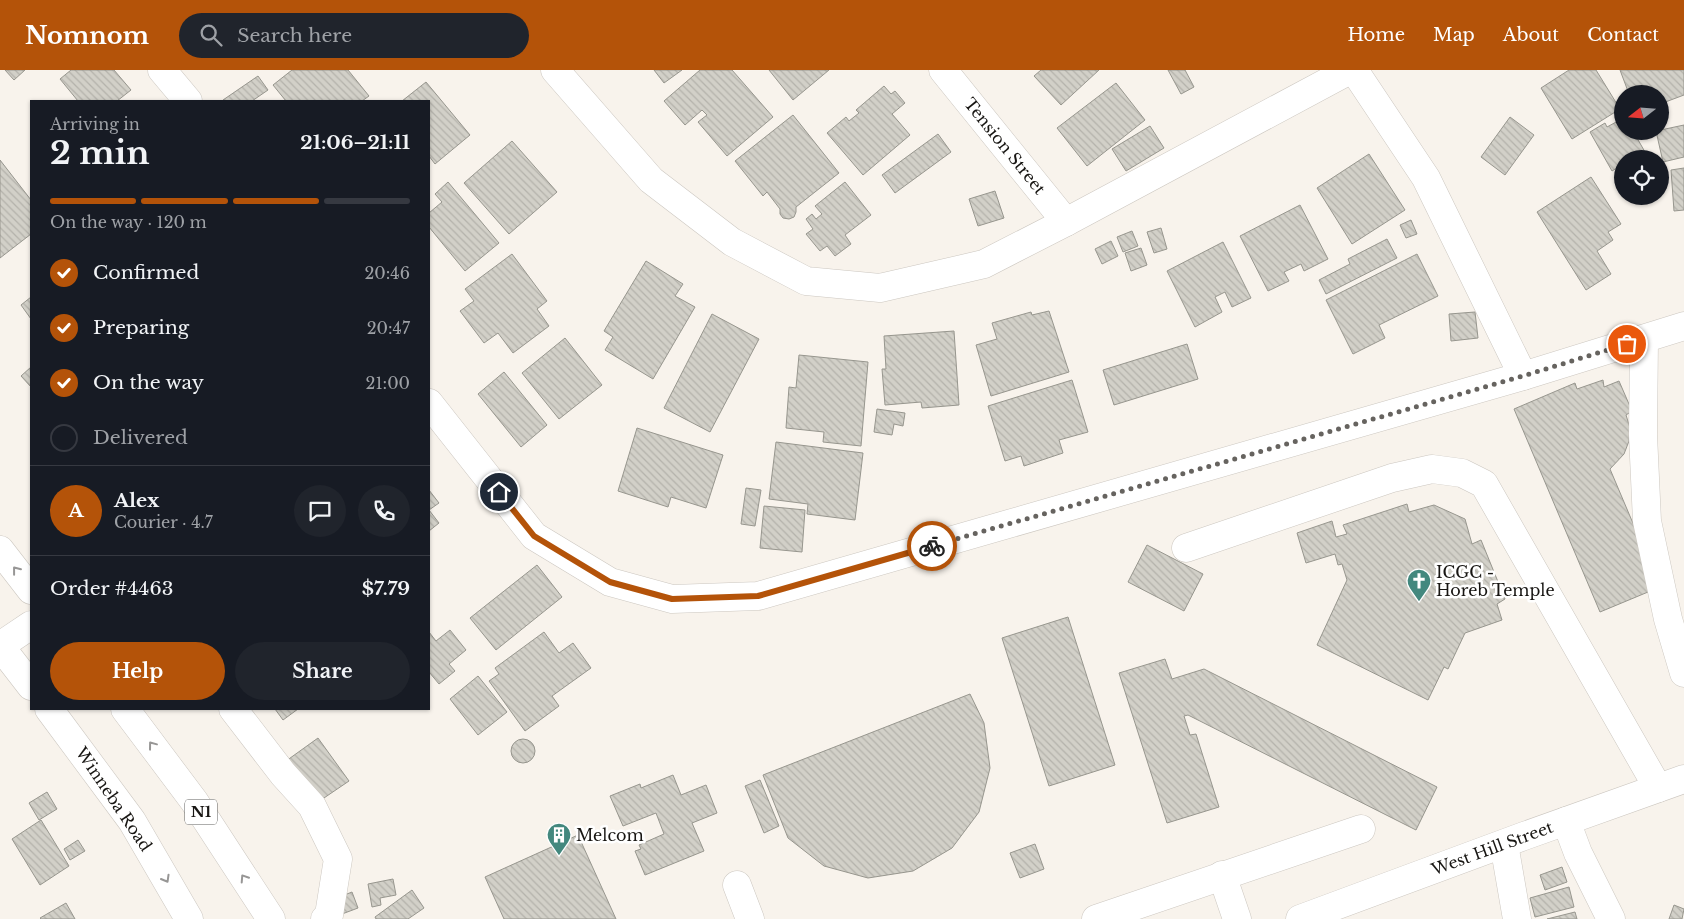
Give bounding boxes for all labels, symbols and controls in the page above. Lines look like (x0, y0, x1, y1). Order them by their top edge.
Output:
search box (179, 13, 529, 58)
text: Nomnom (25, 21, 149, 50)
icon: search (197, 21, 225, 49)
text: Search here (237, 24, 352, 47)
text: Home (1347, 24, 1405, 46)
text: Map (1433, 24, 1475, 46)
text: About (1503, 24, 1559, 46)
text: Contact (1587, 24, 1659, 46)
north arrow (1614, 85, 1669, 140)
map controls (1614, 85, 1669, 205)
street label: Tension Street (960, 94, 1050, 198)
text: Arriving in (50, 114, 140, 134)
text: 21:06–21:11 (300, 131, 410, 154)
text: 2 min (50, 133, 150, 173)
button: locate (1614, 150, 1669, 205)
text: On the way · 120 m (50, 212, 207, 232)
icon: check (50, 259, 78, 287)
text: Confirmed (93, 261, 199, 284)
text: 20:46 (365, 263, 410, 283)
icon: check (50, 314, 78, 342)
text: Preparing (93, 316, 189, 339)
text: 20:47 (367, 318, 410, 338)
pin (1606, 323, 1648, 365)
icon: bag (1613, 330, 1641, 358)
icon: check (50, 369, 78, 397)
text: On the way (93, 371, 204, 394)
text: 21:00 (366, 373, 410, 393)
text: Delivered (93, 426, 188, 449)
pin (478, 471, 520, 513)
icon: home (485, 478, 513, 506)
button: chat (294, 485, 346, 537)
button: phone (358, 485, 410, 537)
text: Alex (114, 489, 159, 512)
text: A (68, 499, 84, 522)
text: Courier · 4.7 (114, 512, 213, 532)
courier (907, 521, 957, 571)
icon: bike (918, 532, 946, 560)
place label: ICGC - Horeb Temple (1436, 562, 1555, 600)
one-way arrow (13, 567, 21, 576)
church icon: ICGC - Horeb Temple (1406, 568, 1432, 602)
text: Order #4463 (50, 577, 173, 600)
text: $7.79 (362, 577, 410, 600)
button: Help (50, 642, 225, 700)
button: Share (235, 642, 410, 700)
one-way arrow (149, 741, 158, 751)
street label: Winneba Road (71, 742, 156, 855)
road number: N1 (185, 800, 217, 824)
street label: West Hill Street (1427, 817, 1556, 880)
building icon: Melcom (546, 822, 572, 856)
place label: Melcom (576, 825, 644, 845)
one-way arrow (159, 873, 169, 882)
one-way arrow (241, 875, 251, 884)

